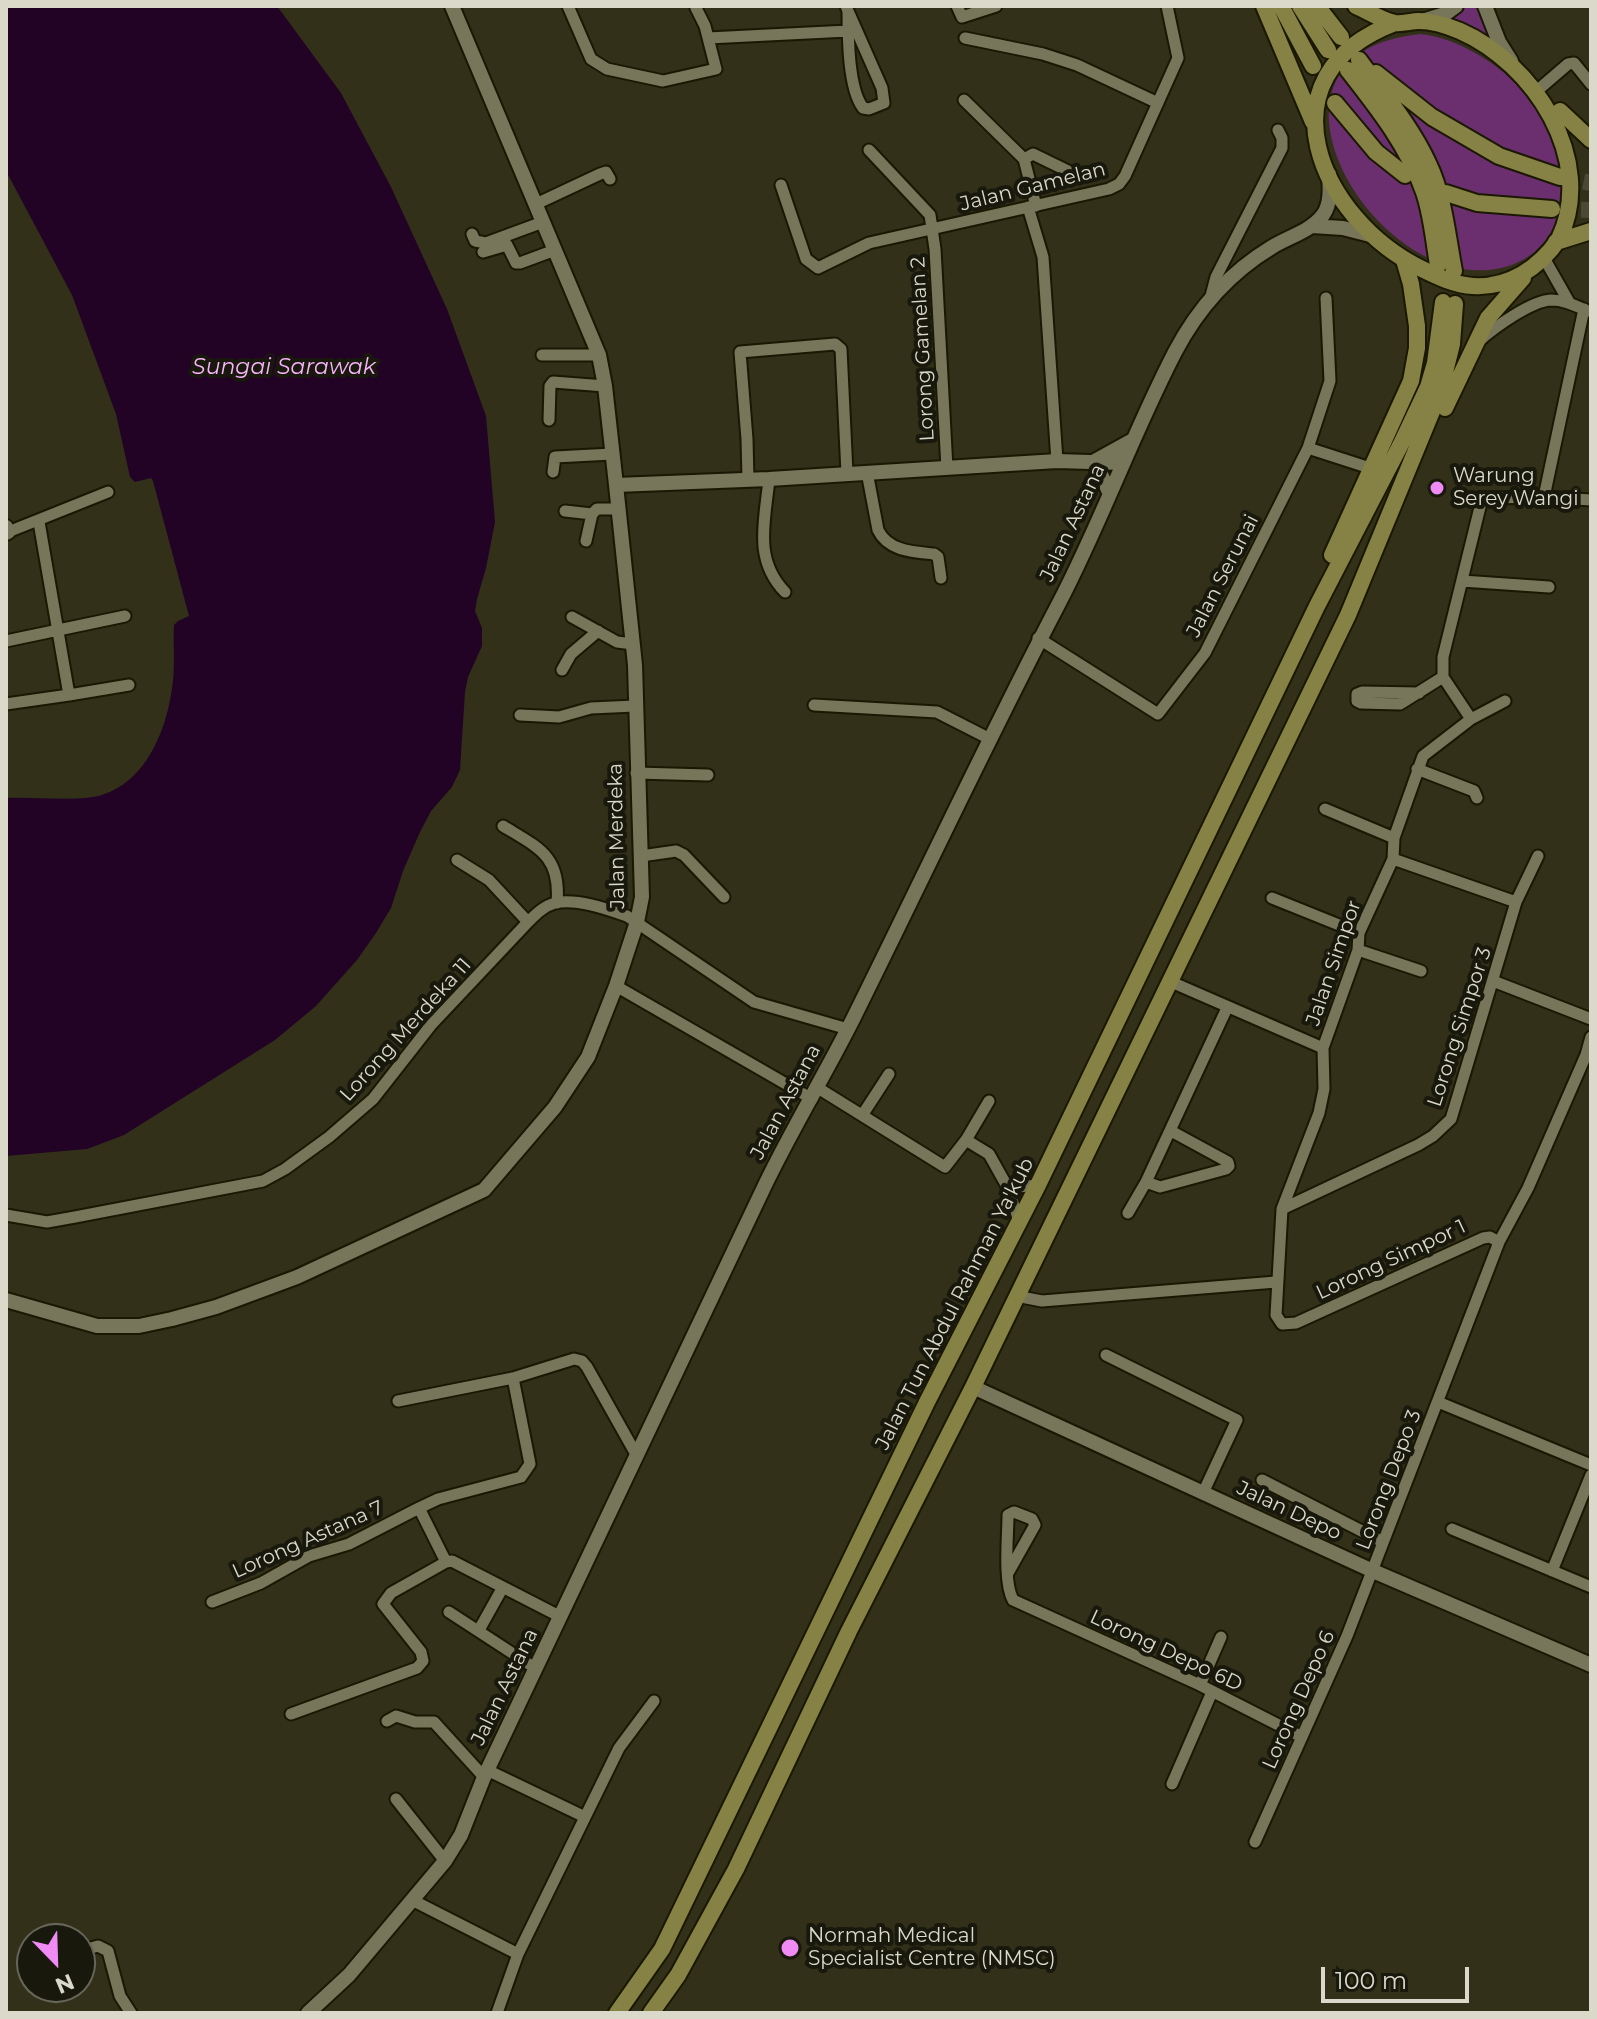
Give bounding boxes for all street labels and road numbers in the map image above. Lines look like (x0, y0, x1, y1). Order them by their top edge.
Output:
street label: Jalan Gamelan (958, 157, 1108, 217)
street label: Lorong Gamelan 2 (906, 256, 940, 442)
street label: Jalan Astana (1035, 461, 1111, 585)
street label: Jalan Serunai (1182, 511, 1264, 641)
street label: Jalan Merdeka (604, 763, 630, 909)
street label: Jalan Simpor (1301, 897, 1367, 1029)
street label: Lorong Simpor 3 (1423, 944, 1497, 1110)
street label: Lorong Merdeka 11 (335, 953, 477, 1107)
street label: Jalan Astana (746, 1040, 826, 1164)
street label: Jalan Tun Abdul Rahman Ya'kub (871, 1154, 1039, 1454)
street label: Lorong Simpor 1 (1312, 1215, 1470, 1305)
street label: Lorong Depo 3 (1351, 1407, 1427, 1553)
street label: Jalan Depo (1233, 1476, 1345, 1546)
street label: Lorong Astana 7 (229, 1496, 387, 1584)
street label: Lorong Depo 6D (1086, 1605, 1246, 1697)
street label: Jalan Astana (466, 1625, 544, 1749)
street label: Lorong Depo 6 (1258, 1627, 1340, 1773)

